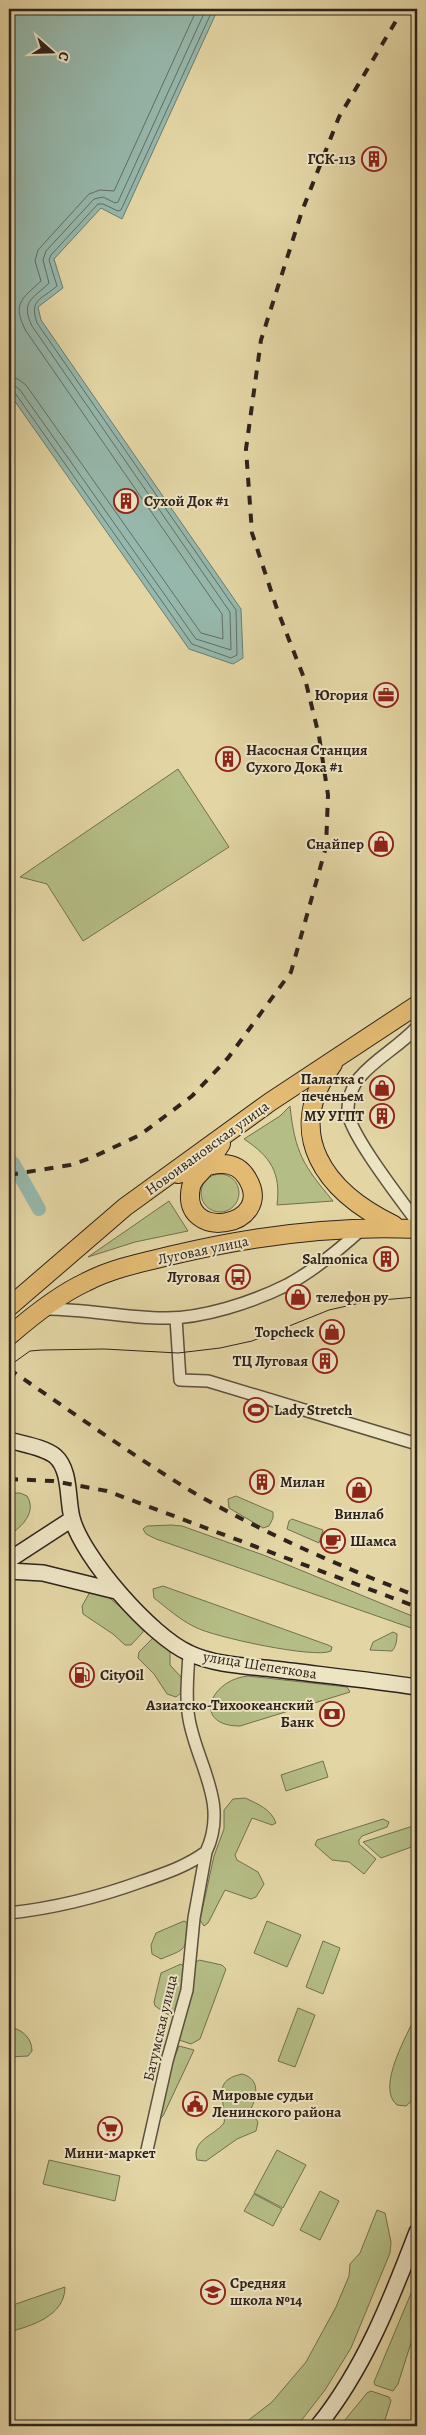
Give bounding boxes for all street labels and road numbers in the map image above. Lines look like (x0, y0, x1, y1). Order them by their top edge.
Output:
street label: Новоивановская улица (141, 1096, 273, 1200)
street label: Луговая улица (156, 1231, 250, 1269)
street label: улица Шепеткова (201, 1646, 318, 1684)
street label: Батумская улица (138, 1973, 182, 2083)

